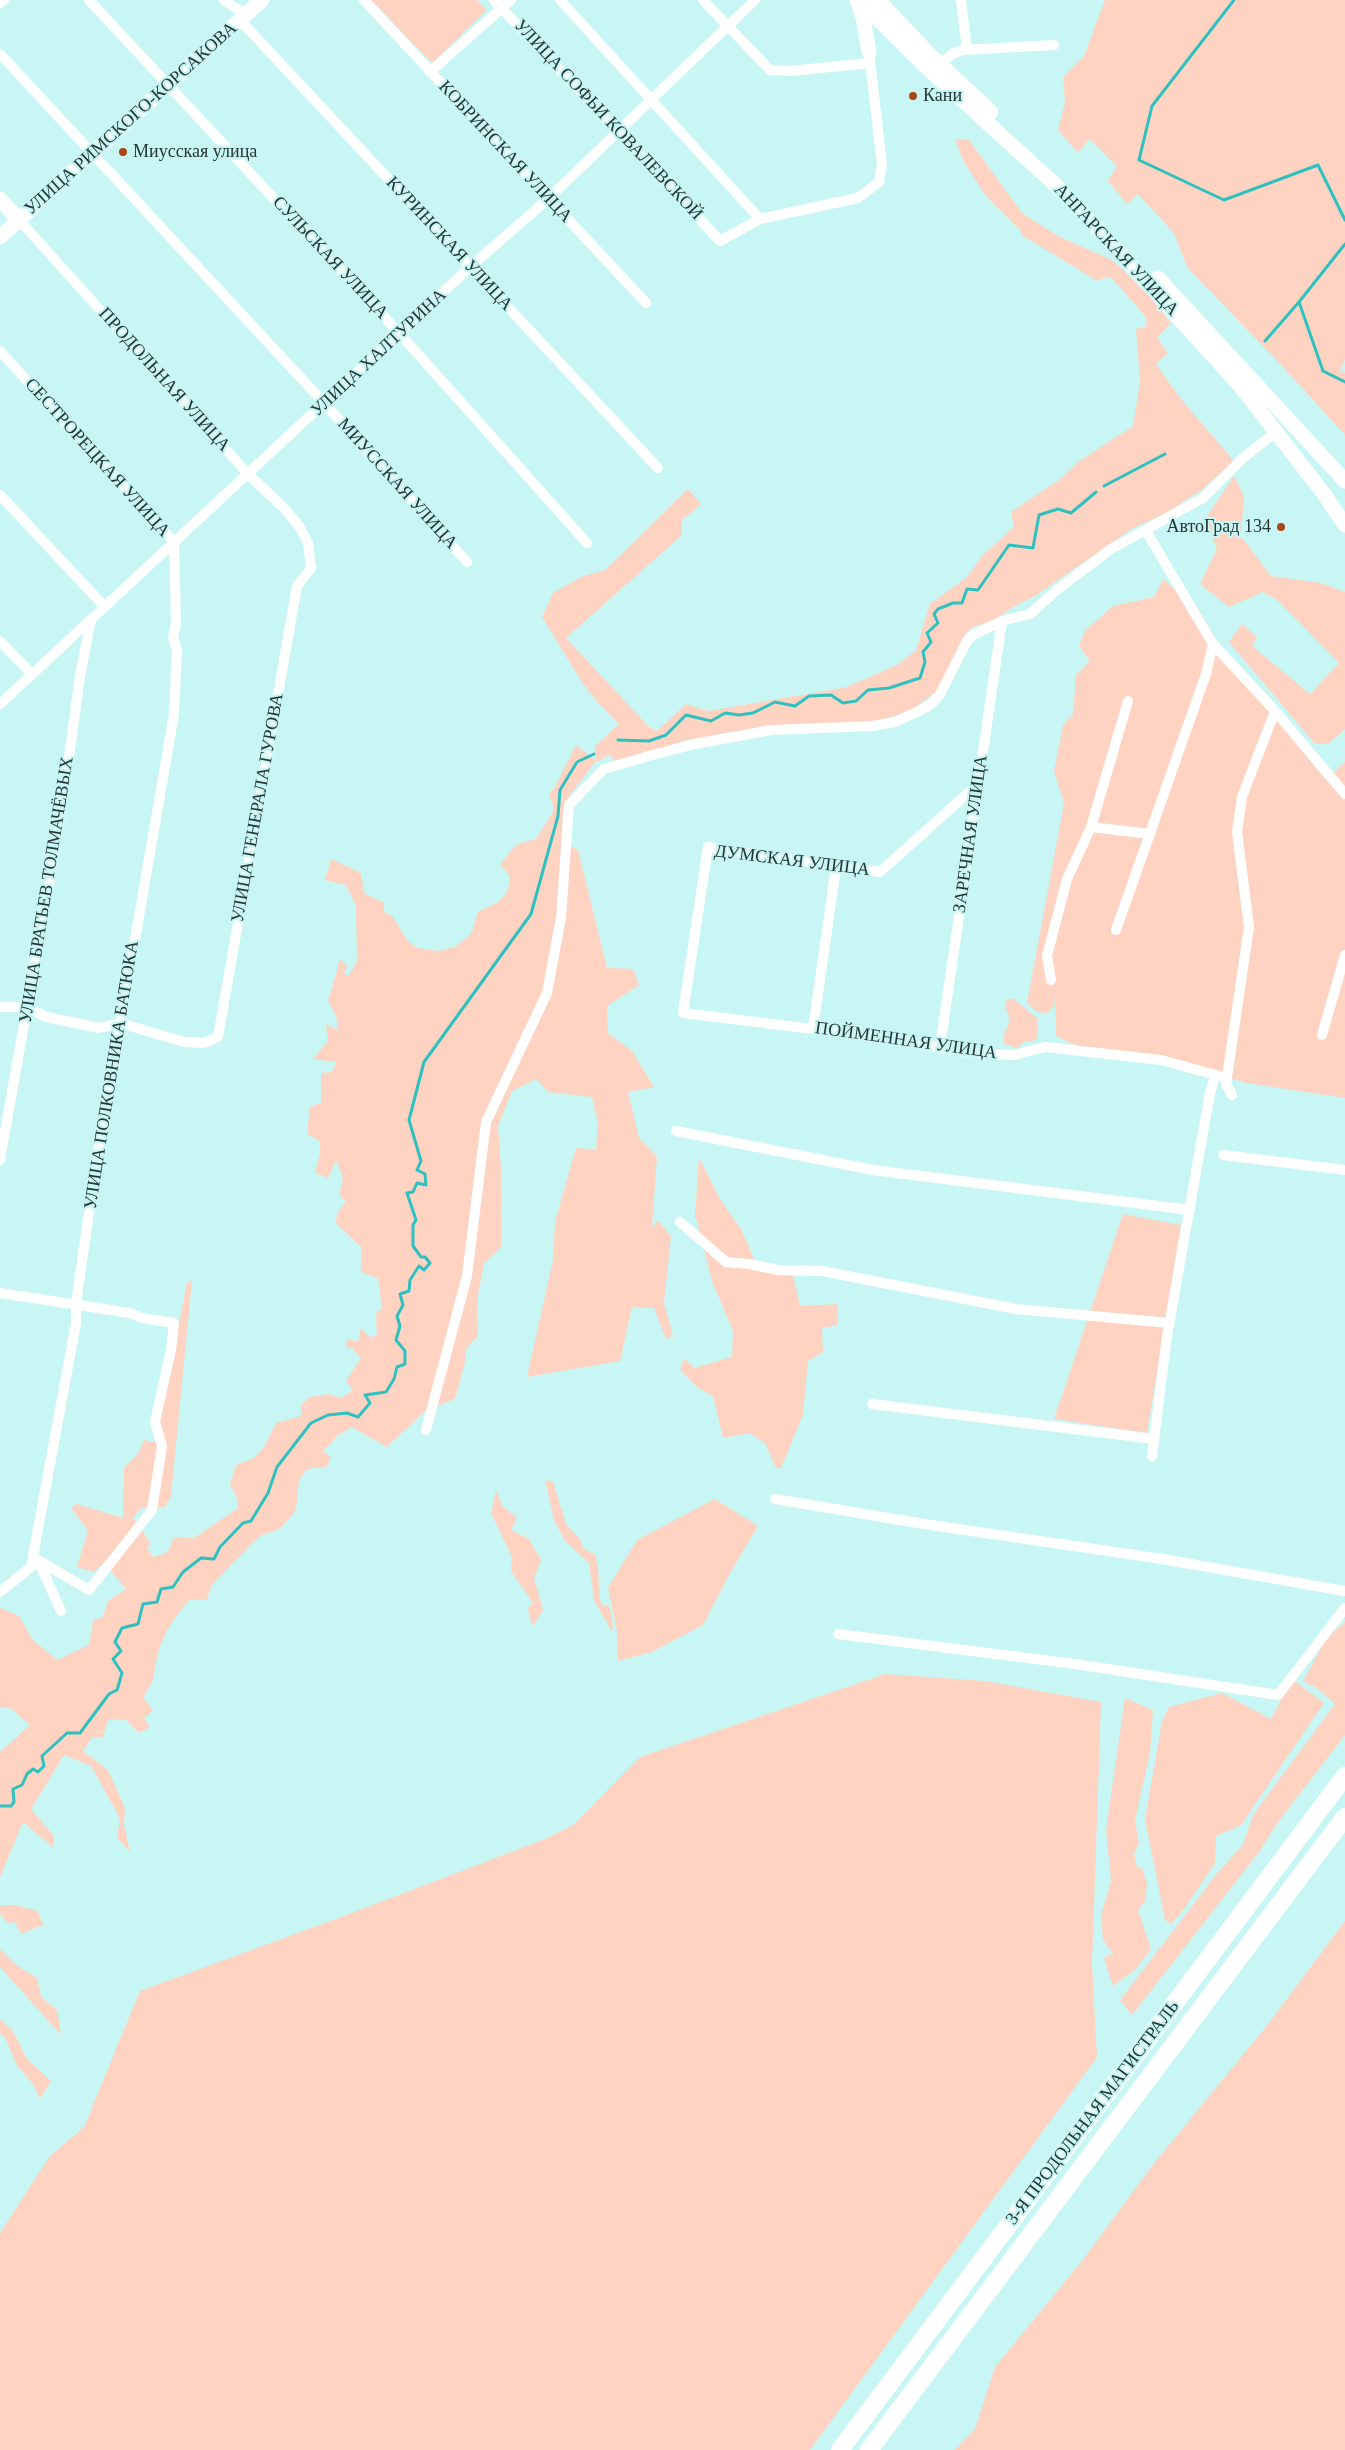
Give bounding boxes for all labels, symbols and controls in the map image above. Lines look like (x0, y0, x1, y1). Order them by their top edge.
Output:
street label: УЛИЦА СОФЬИ КОВАЛЕВСКОЙ (509, 15, 707, 225)
street label: УЛИЦА РИМСКОГО-КОРСАКОВА (20, 18, 242, 220)
street label: КОБРИНСКАЯ УЛИЦА (434, 76, 576, 228)
place label: Кани (923, 85, 962, 107)
marker: Кани (907, 90, 919, 102)
place label: Миусская улица (133, 141, 257, 163)
marker: Миусская улица (117, 146, 129, 158)
street label: КУРИНСКАЯ УЛИЦА (381, 172, 517, 316)
street label: АНГАРСКАЯ УЛИЦА (1049, 179, 1183, 321)
street label: СУЛЬСКАЯ УЛИЦА (268, 192, 392, 324)
street label: УЛИЦА ХАЛТУРИНА (307, 285, 451, 421)
street label: ПРОДОЛЬНАЯ УЛИЦА (94, 303, 234, 457)
street label: СЕСТРОРЕЦКАЯ УЛИЦА (20, 374, 174, 542)
street label: МИУССКАЯ УЛИЦА (332, 414, 462, 554)
place label: АвтоГрад 134 (1166, 516, 1271, 538)
marker: АвтоГрад 134 (1275, 521, 1287, 533)
street label: УЛИЦА ГЕНЕРАЛА ГУРОВА (227, 692, 289, 924)
street label: ЗАРЕЧНАЯ УЛИЦА (949, 754, 993, 914)
street label: УЛИЦА БРАТЬЕВ ТОЛМАЧЁВЫХ (15, 755, 79, 1025)
street label: ДУМСКАЯ УЛИЦА (713, 841, 871, 881)
street label: УЛИЦА ПОЛКОВНИКА БАТЮКА (80, 939, 144, 1211)
street label: ПОЙМЕННАЯ УЛИЦА (814, 1018, 998, 1064)
street label: 3-Я ПРОДОЛЬНАЯ МАГИСТРАЛЬ (1002, 1997, 1184, 2229)

